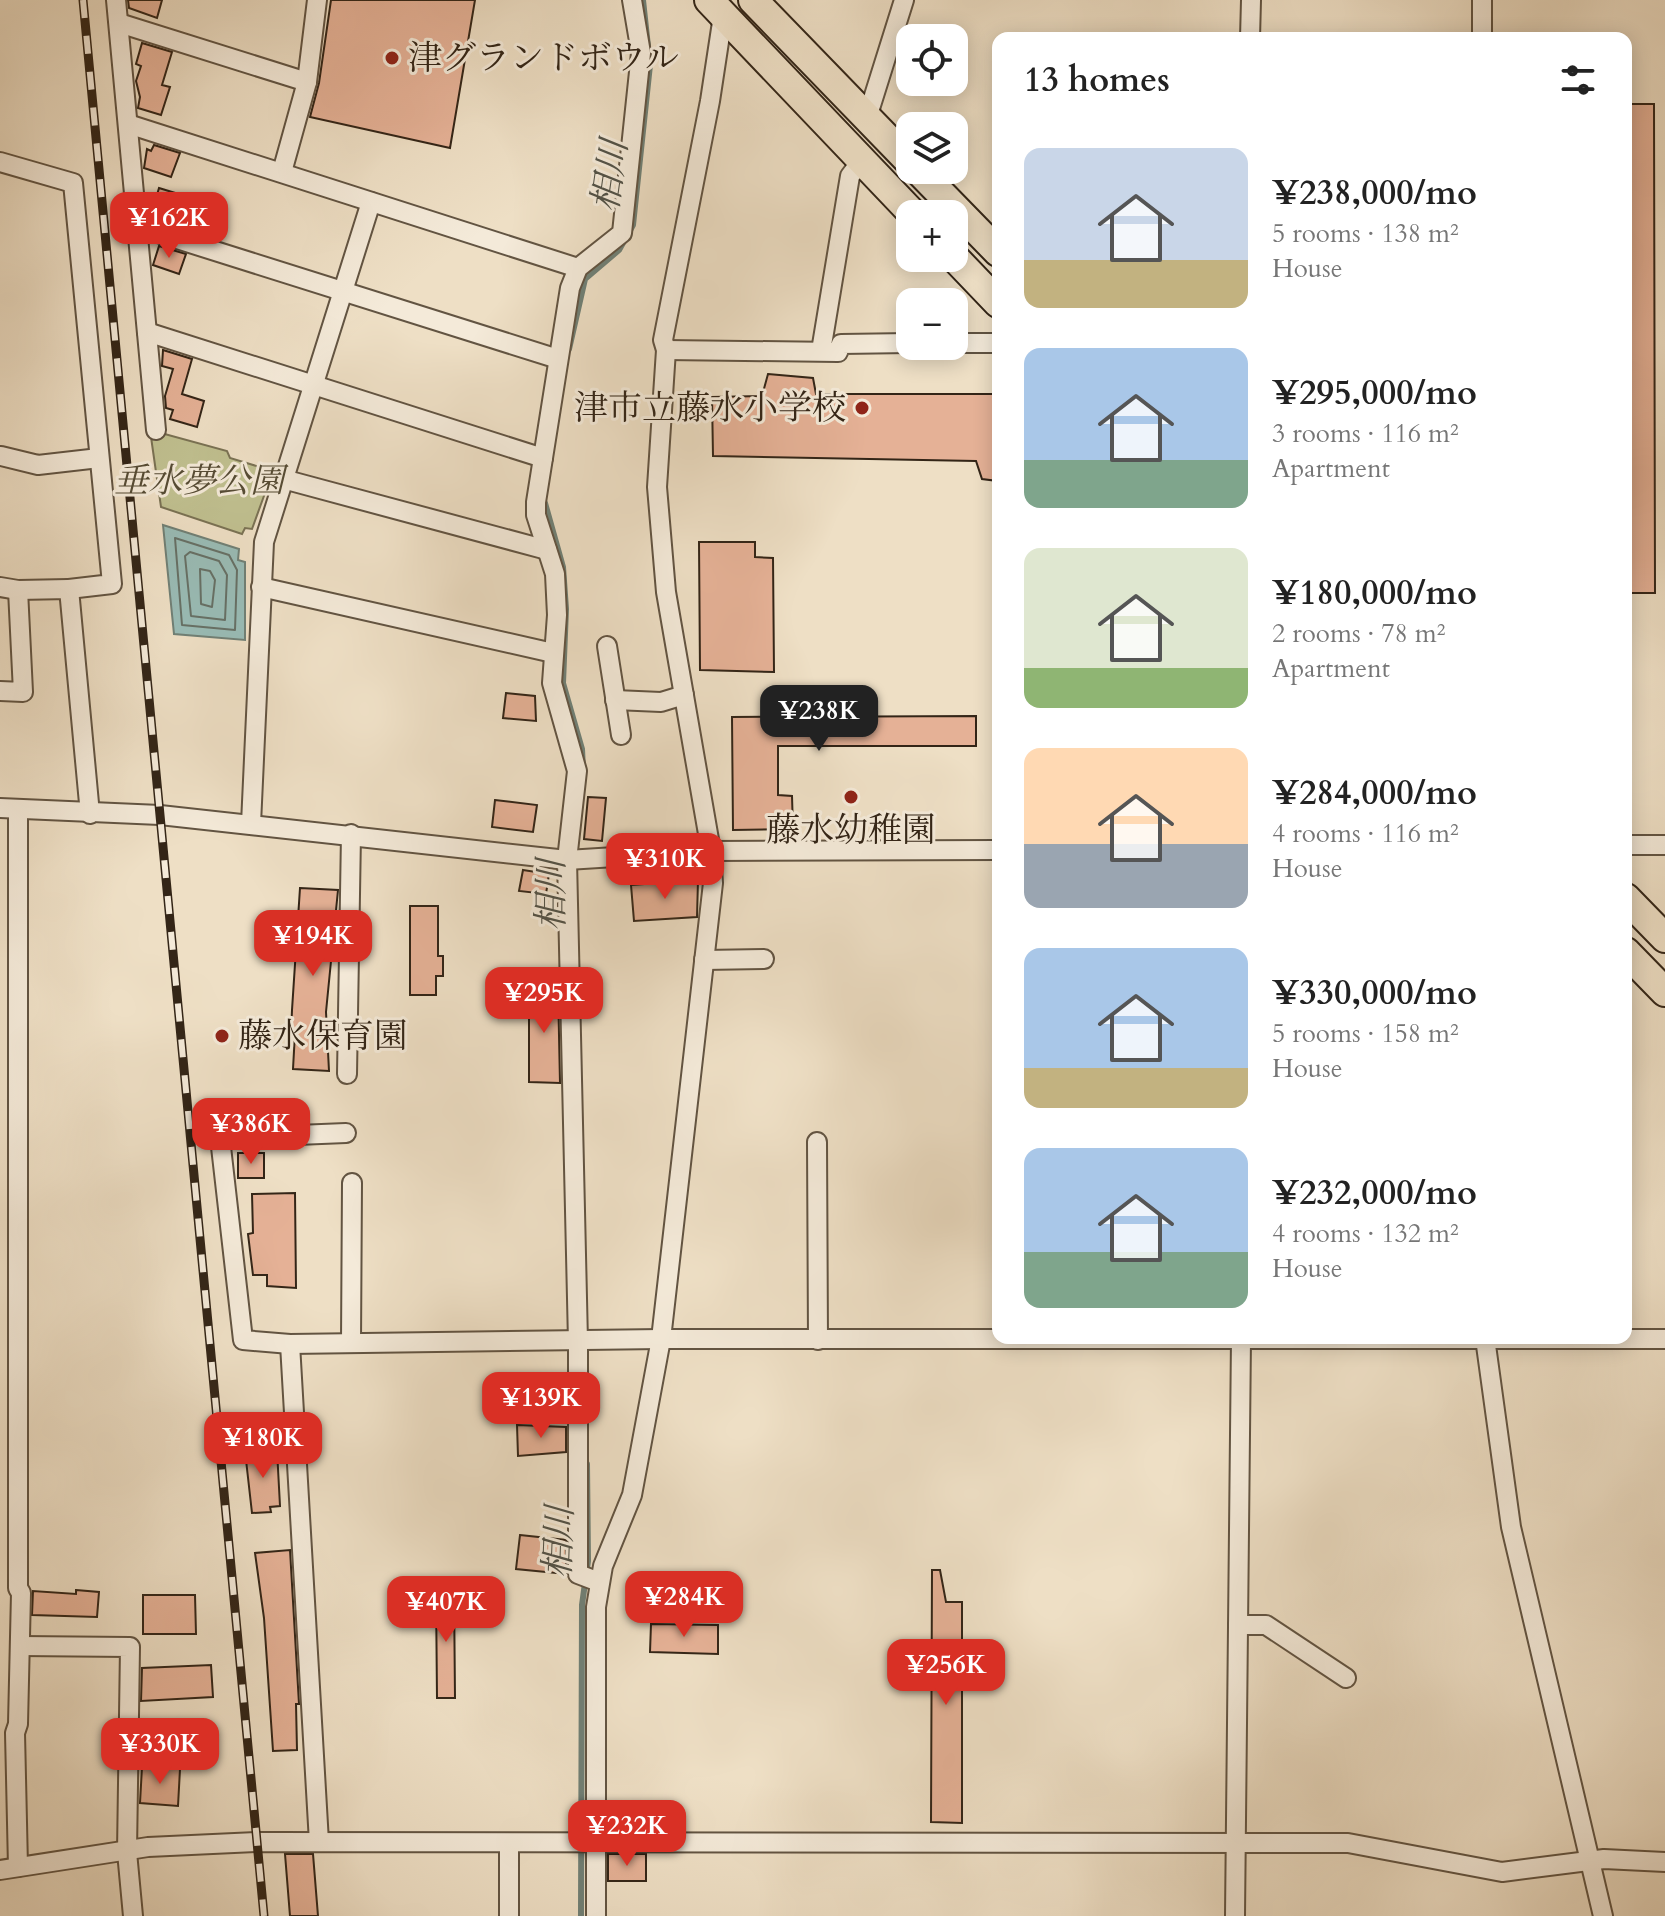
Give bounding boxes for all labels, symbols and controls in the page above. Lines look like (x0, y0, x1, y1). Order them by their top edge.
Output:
map controls (896, 24, 968, 360)
button: locate (896, 24, 968, 96)
place label: 津グランドボウル (408, 35, 679, 81)
marker: 津グランドボウル (383, 49, 401, 67)
text: 13 homes (1024, 57, 1170, 103)
icon: filters (1556, 58, 1600, 102)
button: layers (896, 112, 968, 184)
water label: 相川 (581, 133, 640, 215)
text: ¥238,000/mo (1272, 170, 1477, 216)
icon: home (1088, 180, 1184, 276)
pin: ¥162K (113, 192, 225, 260)
text: ¥162K (128, 200, 210, 235)
button: + (896, 200, 968, 272)
text: 5 rooms · 138 m² (1272, 216, 1459, 251)
text: House (1272, 251, 1343, 286)
button: − (896, 288, 968, 360)
text: ¥295,000/mo (1272, 370, 1477, 416)
icon: home (1088, 380, 1184, 476)
place label: 津市立藤水小学校 (574, 385, 846, 431)
marker: 津市立藤水小学校 (853, 399, 871, 417)
text: 3 rooms · 116 m² (1272, 416, 1459, 451)
text: Apartment (1272, 451, 1390, 486)
park label: 垂水夢公園 (114, 458, 289, 504)
text: ¥180,000/mo (1272, 570, 1477, 616)
icon: home (1088, 580, 1184, 676)
text: 2 rooms · 78 m² (1272, 616, 1445, 651)
text: Apartment (1272, 651, 1390, 686)
pin: ¥238K (763, 685, 875, 753)
text: ¥238K (778, 693, 860, 728)
text: ¥284,000/mo (1272, 770, 1477, 816)
icon: home (1088, 780, 1184, 876)
marker: 藤水幼稚園 (842, 788, 860, 806)
place label: 藤水幼稚園 (766, 807, 936, 853)
text: 4 rooms · 116 m² (1272, 816, 1459, 851)
pin: ¥310K (609, 833, 721, 901)
text: ¥310K (624, 841, 706, 876)
text: House (1272, 851, 1343, 886)
water label: 相川 (527, 855, 576, 931)
pin: ¥194K (257, 910, 369, 978)
text: ¥194K (272, 918, 354, 953)
pin: ¥295K (488, 967, 600, 1035)
text: ¥330,000/mo (1272, 970, 1477, 1016)
text: ¥295K (503, 975, 585, 1010)
icon: home (1088, 980, 1184, 1076)
place label: 藤水保育園 (238, 1013, 408, 1059)
text: 5 rooms · 158 m² (1272, 1016, 1459, 1051)
marker: 藤水保育園 (213, 1027, 231, 1045)
text: House (1272, 1051, 1343, 1086)
pin: ¥386K (195, 1098, 307, 1166)
text: ¥386K (210, 1106, 292, 1141)
text: ¥232,000/mo (1272, 1170, 1477, 1216)
icon: home (1088, 1180, 1184, 1276)
text: 4 rooms · 132 m² (1272, 1216, 1459, 1251)
text: House (1272, 1251, 1343, 1286)
pin: ¥139K (485, 1372, 597, 1440)
text: ¥139K (500, 1380, 582, 1415)
pin: ¥180K (207, 1412, 319, 1480)
text: ¥180K (222, 1420, 304, 1455)
water label: 相川 (533, 1501, 585, 1579)
pin: ¥284K (628, 1571, 740, 1639)
pin: ¥407K (390, 1576, 502, 1644)
text: ¥284K (643, 1579, 725, 1614)
text: ¥407K (405, 1584, 487, 1619)
pin: ¥256K (890, 1639, 1002, 1707)
text: ¥256K (905, 1647, 987, 1682)
pin: ¥330K (104, 1718, 216, 1786)
text: ¥330K (119, 1726, 201, 1761)
pin: ¥232K (571, 1800, 683, 1868)
text: ¥232K (586, 1808, 668, 1843)

